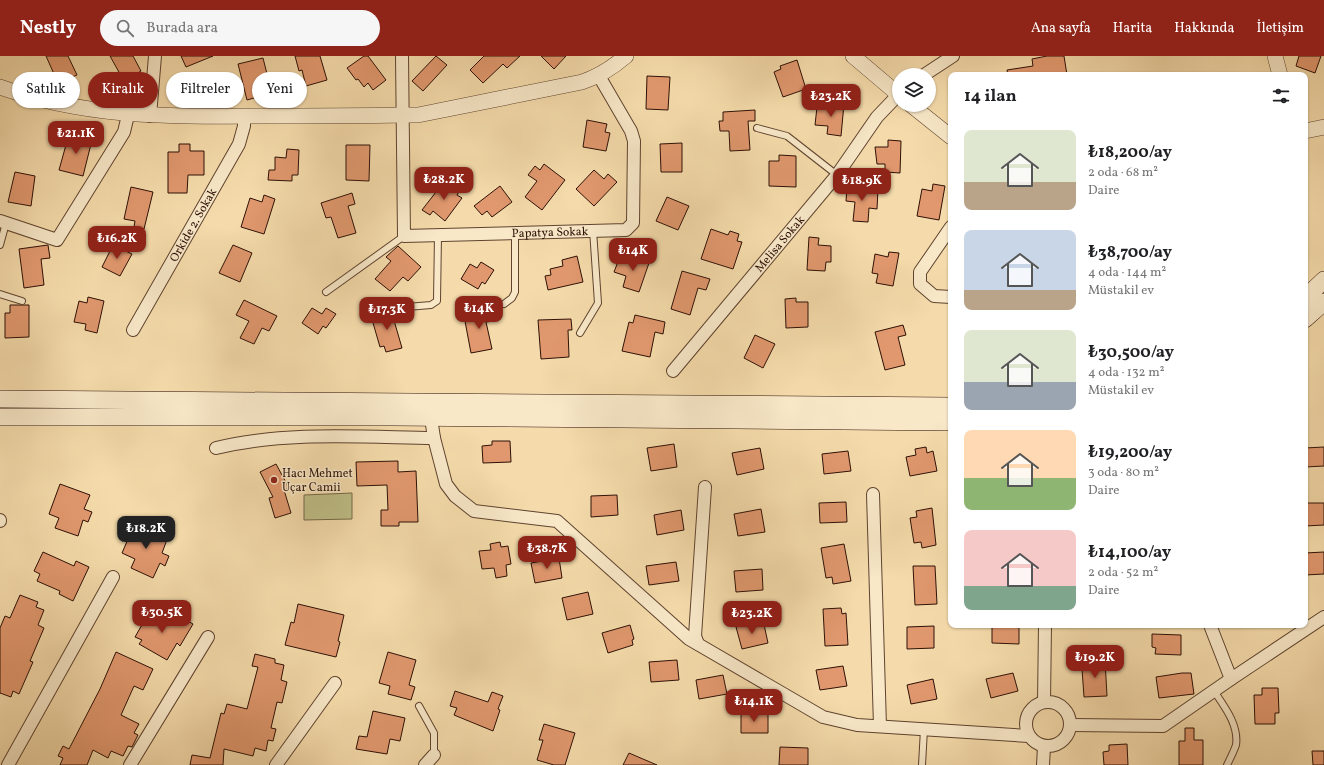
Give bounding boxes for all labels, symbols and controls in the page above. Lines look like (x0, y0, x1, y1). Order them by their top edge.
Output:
search box (100, 10, 380, 46)
text: Nestly (20, 15, 76, 41)
icon: search (114, 17, 136, 39)
text: Burada ara (146, 18, 218, 39)
text: Ana sayfa (1031, 19, 1091, 38)
text: Harita (1113, 19, 1152, 38)
text: Hakkında (1174, 19, 1234, 38)
text: İletişim (1256, 19, 1304, 38)
map controls (892, 68, 936, 112)
button: layers (892, 68, 936, 112)
chip: Satılık (12, 72, 80, 108)
chip: Kiralık (88, 72, 158, 108)
chip: Filtreler (166, 72, 244, 108)
chip: Yeni (252, 72, 307, 108)
pin: ₺23.2K (798, 84, 864, 118)
text: 14 ilan (964, 85, 1017, 108)
icon: filters (1270, 85, 1292, 107)
text: ₺23.2K (811, 88, 851, 106)
pin: ₺21.1K (43, 121, 109, 155)
text: ₺21.1K (57, 125, 95, 143)
text: ₺18,200/ay (1088, 141, 1172, 164)
icon: home (996, 146, 1044, 194)
text: 2 oda · 68 m² (1088, 164, 1158, 182)
pin: ₺28.2K (411, 167, 477, 201)
pin: ₺18.9K (829, 168, 895, 202)
text: ₺28.2K (423, 171, 465, 189)
text: ₺18.9K (842, 172, 882, 190)
text: Daire (1088, 182, 1120, 200)
street label: Orkide 2. Sokak (166, 185, 221, 265)
street label: Melisa Sokak (752, 212, 809, 276)
street label: Papatya Sokak (511, 224, 589, 242)
pin: ₺16.2K (84, 226, 150, 260)
text: ₺16.2K (97, 230, 137, 248)
pin: ₺14K (609, 238, 657, 272)
text: ₺38,700/ay (1088, 241, 1172, 264)
text: ₺14K (618, 242, 648, 260)
icon: home (996, 246, 1044, 294)
text: 4 oda · 144 m² (1088, 264, 1166, 282)
text: Müstakil ev (1088, 282, 1154, 300)
pin: ₺14K (455, 296, 503, 330)
pin: ₺17.3K (354, 297, 420, 331)
text: ₺14K (464, 300, 494, 318)
text: ₺17.3K (368, 301, 406, 319)
text: ₺30,500/ay (1088, 341, 1174, 364)
icon: home (996, 346, 1044, 394)
text: 4 oda · 132 m² (1088, 364, 1164, 382)
text: Müstakil ev (1088, 382, 1154, 400)
text: ₺19,200/ay (1088, 441, 1172, 464)
icon: home (996, 446, 1044, 494)
text: 3 oda · 80 m² (1088, 464, 1159, 482)
place label: Hacı Mehmet Uçar Camii (282, 466, 353, 496)
marker: Hacı Mehmet Uçar Camii (269, 475, 279, 485)
text: Daire (1088, 482, 1120, 500)
pin: ₺18.2K (113, 516, 179, 550)
text: ₺18.2K (126, 520, 166, 538)
pin: ₺38.7K (514, 536, 580, 570)
text: ₺38.7K (527, 540, 567, 558)
text: ₺14,100/ay (1088, 541, 1171, 564)
icon: home (996, 546, 1044, 594)
text: 2 oda · 52 m² (1088, 564, 1158, 582)
text: Daire (1088, 582, 1120, 600)
pin: ₺30.5K (129, 600, 195, 634)
pin: ₺23.2K (719, 601, 785, 635)
text: ₺30.5K (141, 604, 183, 622)
text: ₺23.2K (732, 605, 772, 623)
pin: ₺19.2K (1062, 645, 1128, 679)
text: ₺19.2K (1075, 649, 1115, 667)
pin: ₺14.1K (721, 689, 787, 723)
text: ₺14.1K (734, 693, 774, 711)

